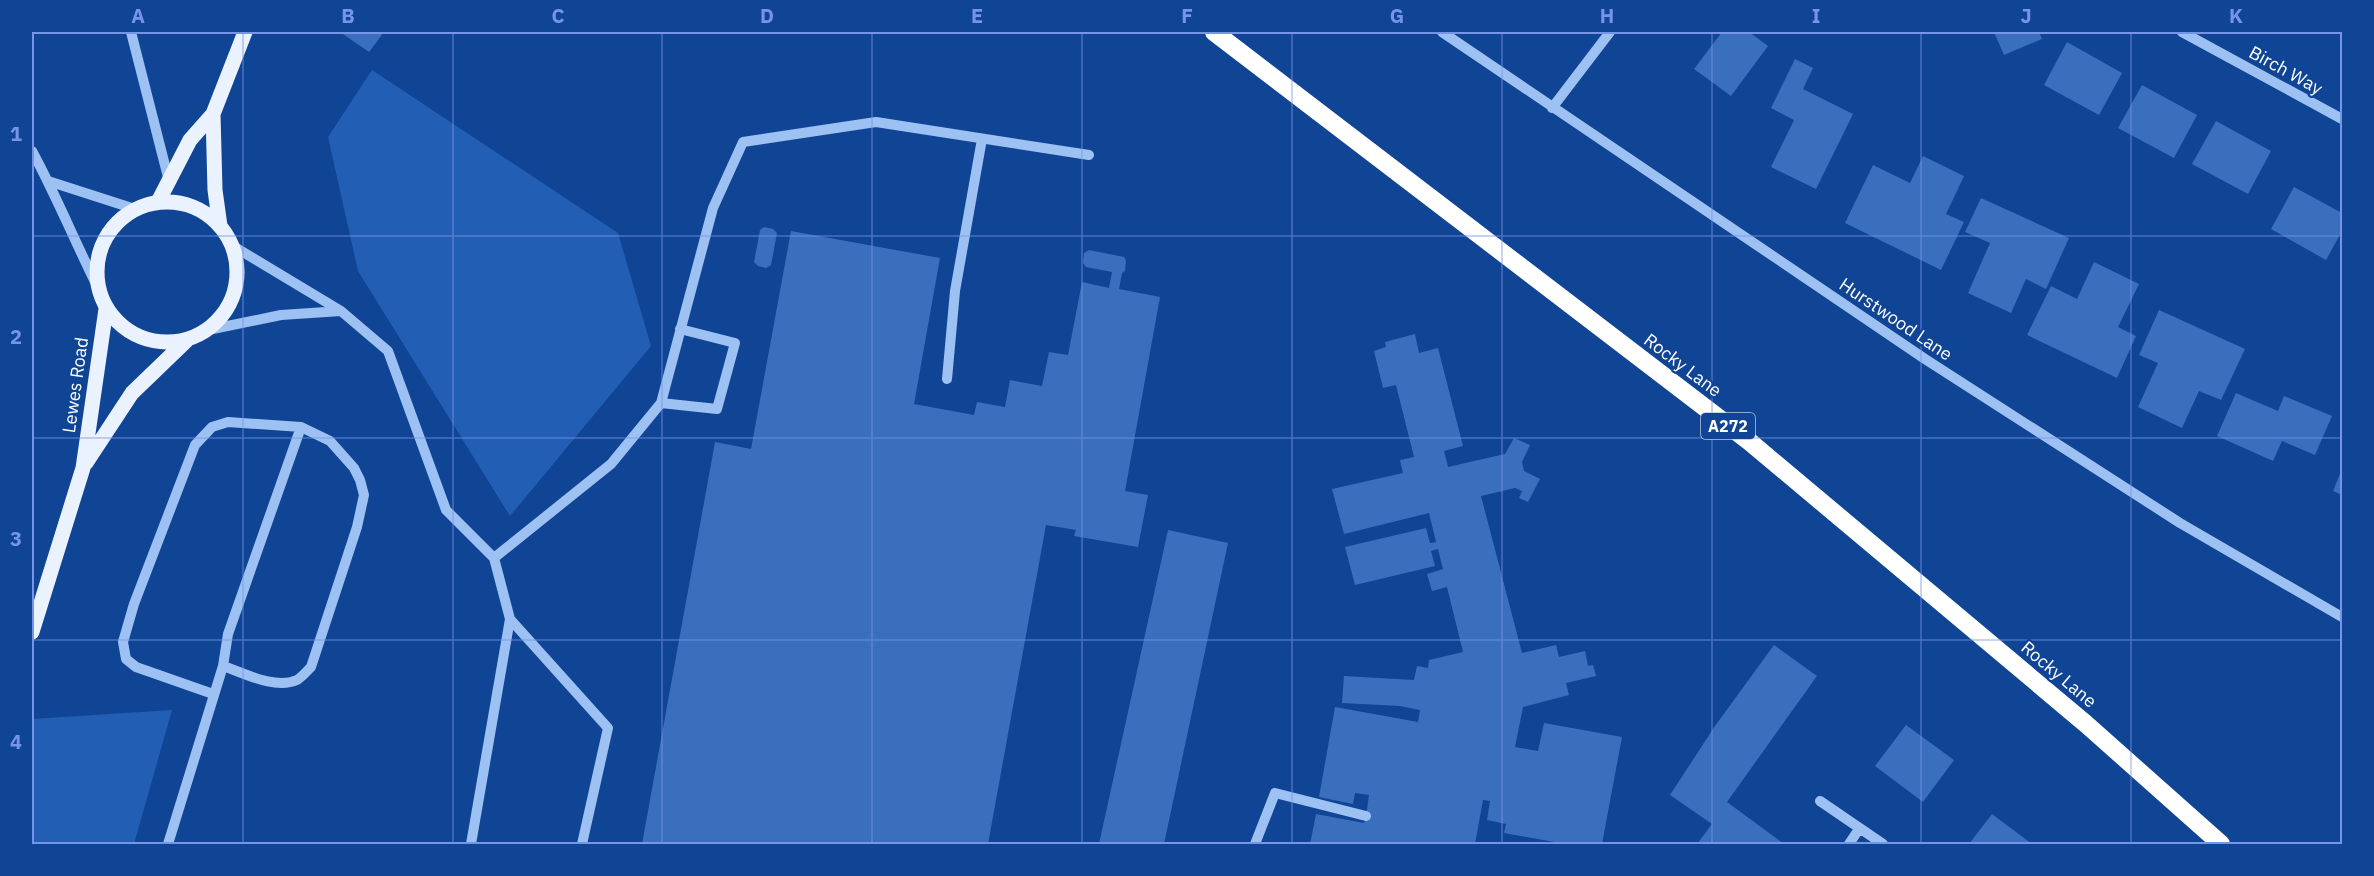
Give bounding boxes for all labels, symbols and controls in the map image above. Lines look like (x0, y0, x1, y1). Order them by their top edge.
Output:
text: A (131, 2, 145, 29)
text: B (341, 2, 355, 29)
text: C (551, 2, 565, 29)
text: D (760, 2, 774, 29)
text: E (971, 2, 983, 29)
text: F (1181, 2, 1193, 29)
text: G (1390, 2, 1404, 29)
text: H (1600, 2, 1614, 29)
text: I (1812, 2, 1820, 29)
text: J (2020, 2, 2032, 29)
text: K (2229, 2, 2243, 29)
street label: Birch Way (2245, 40, 2327, 100)
text: 1 (10, 120, 22, 147)
street label: Hurstwood Lane (1835, 273, 1957, 365)
text: 2 (10, 323, 22, 350)
street label: Rocky Lane (1639, 328, 1727, 402)
street label: Lewes Road (57, 336, 93, 434)
road number: A272 (1701, 413, 1755, 439)
text: 3 (10, 525, 22, 552)
street label: Rocky Lane (2016, 636, 2102, 712)
text: 4 (10, 728, 22, 755)

